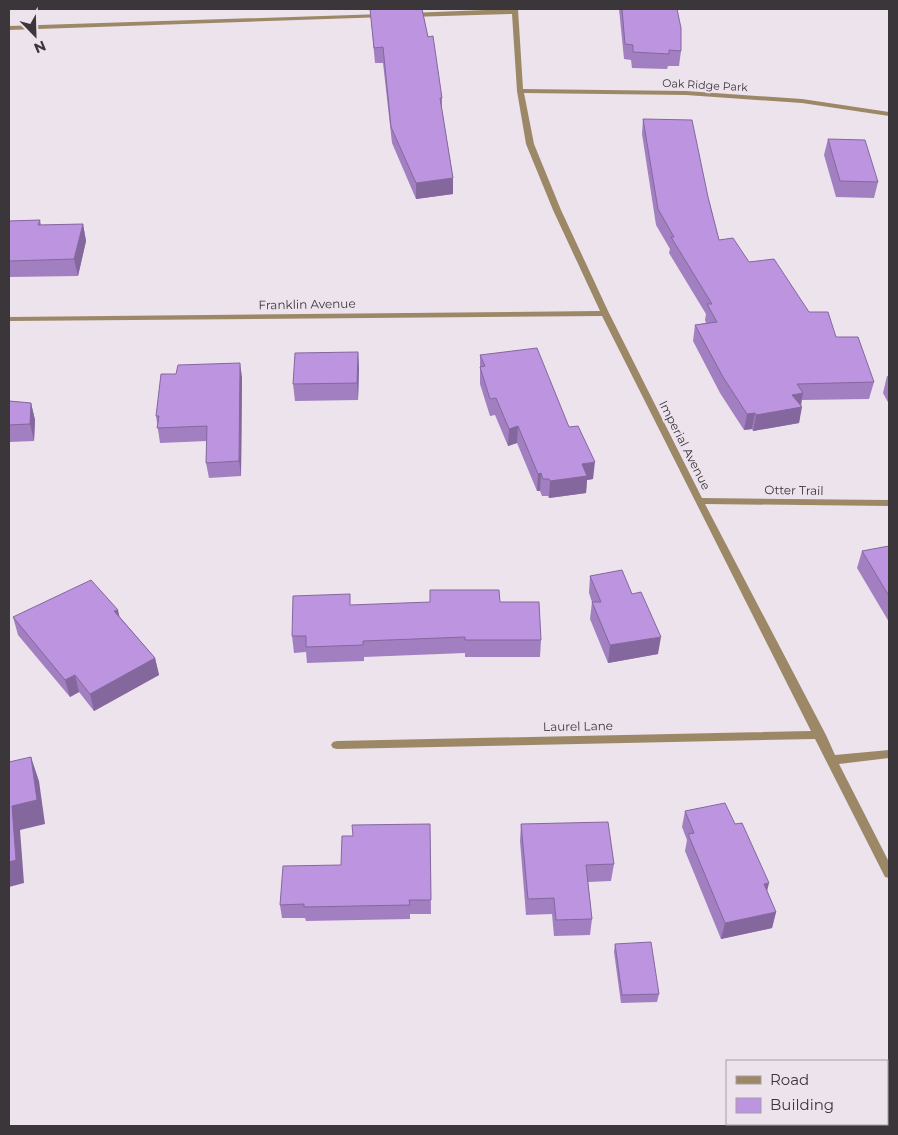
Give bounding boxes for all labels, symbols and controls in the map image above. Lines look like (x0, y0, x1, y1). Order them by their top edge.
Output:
north arrow (10, 10, 60, 60)
text: N (31, 36, 49, 57)
street label: Oak Ridge Park (662, 76, 749, 94)
street label: Franklin Avenue (258, 296, 356, 312)
street label: Imperial Avenue (656, 398, 714, 492)
street label: Otter Trail (764, 482, 824, 498)
street label: Laurel Lane (543, 718, 613, 734)
legend (726, 1060, 888, 1125)
text: Road (770, 1070, 809, 1089)
text: Building (770, 1095, 834, 1114)

